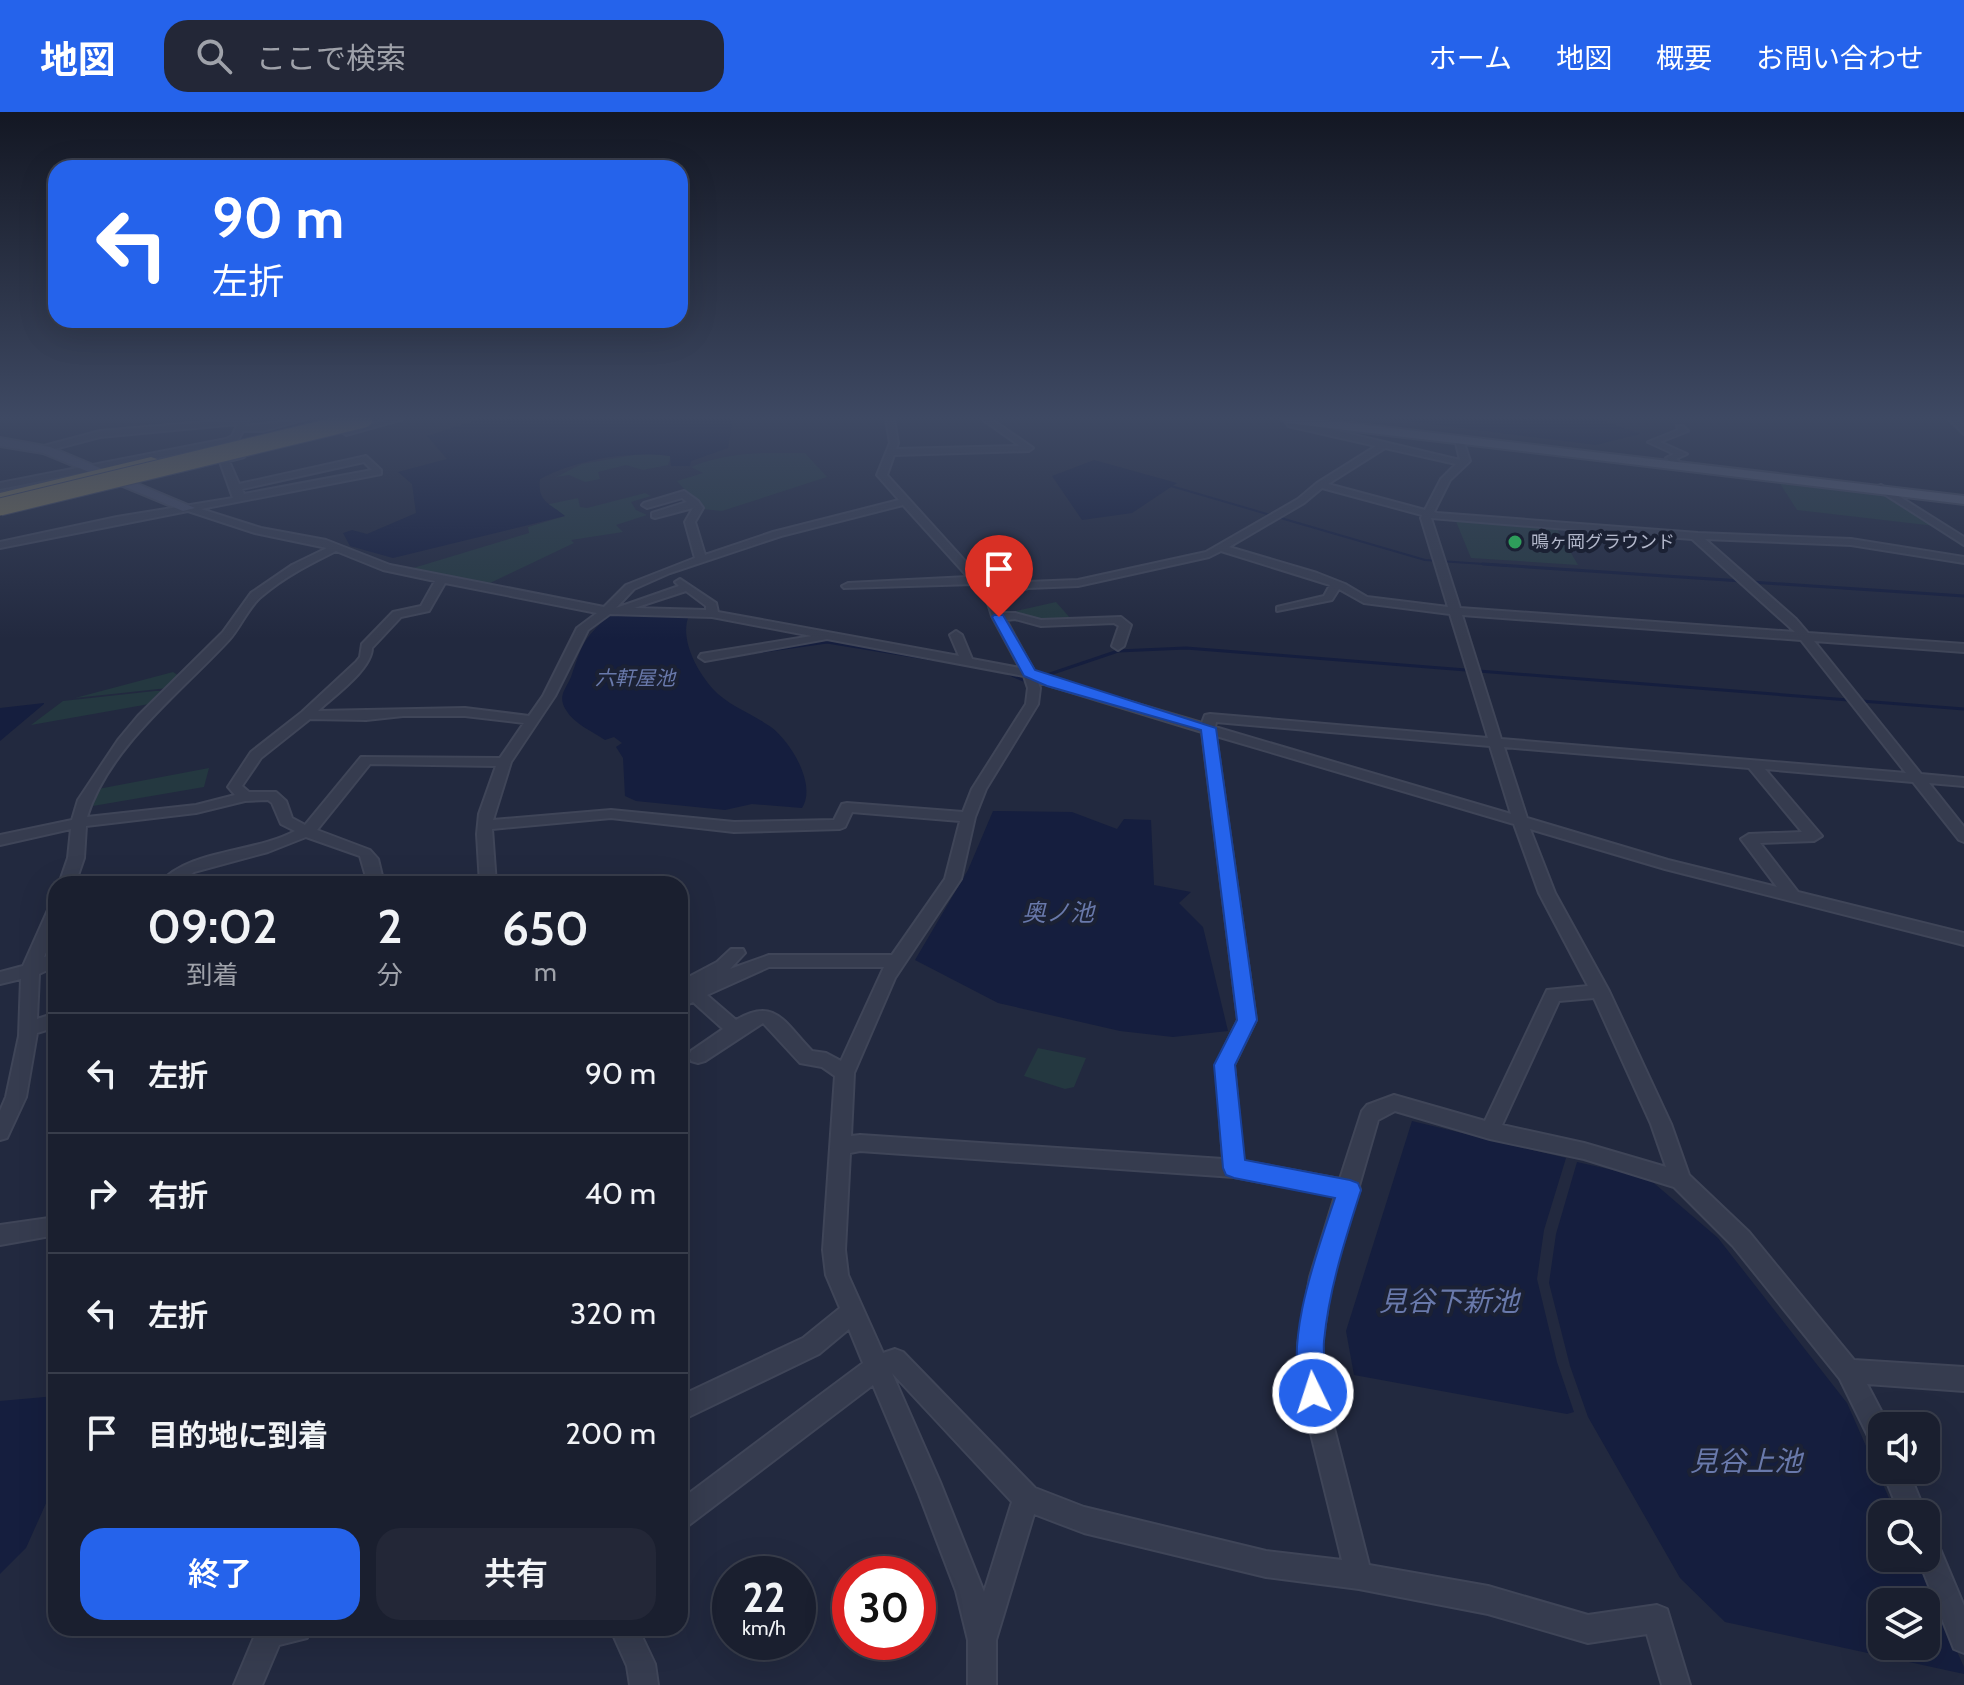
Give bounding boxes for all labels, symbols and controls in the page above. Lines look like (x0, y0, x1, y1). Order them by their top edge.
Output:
search box (164, 20, 724, 92)
icon: search (192, 34, 236, 78)
text: 地図 (40, 36, 116, 83)
text: ここで検索 (256, 40, 406, 77)
text: ホーム (1429, 41, 1512, 75)
text: 地図 (1556, 41, 1612, 75)
text: 概要 (1656, 41, 1712, 75)
text: お問い合わせ (1756, 41, 1924, 75)
text: 90 m (212, 184, 344, 252)
icon: left (80, 192, 184, 296)
text: 左折 (212, 259, 284, 303)
place label: 鳴ヶ岡グラウンド (1531, 531, 1675, 553)
marker: 鳴ヶ岡グラウンド (1506, 533, 1524, 551)
pin (965, 535, 1033, 617)
icon: arrive (977, 547, 1021, 591)
water label: 六軒屋池 (595, 666, 677, 690)
text: 09:02 (147, 897, 278, 955)
text: 2 (377, 897, 402, 955)
water label: 奥ノ池 (1022, 898, 1096, 927)
text: 650 (502, 899, 589, 957)
text: m (534, 956, 557, 988)
text: 到着 (186, 959, 238, 991)
text: 分 (377, 959, 403, 991)
icon: left (80, 1051, 124, 1095)
text: 90 m (585, 1055, 656, 1092)
text: 左折 (148, 1057, 208, 1094)
icon: right (80, 1171, 124, 1215)
text: 40 m (585, 1175, 656, 1212)
text: 右折 (148, 1177, 208, 1214)
water label: 見谷下新池 (1379, 1284, 1522, 1318)
icon: left (80, 1291, 124, 1335)
text: 320 m (570, 1295, 656, 1332)
text: 左折 (148, 1297, 208, 1334)
position arrow (1271, 1351, 1355, 1435)
icon: arrive (80, 1411, 124, 1455)
map controls (1868, 1412, 1940, 1660)
button: sound (1868, 1412, 1940, 1484)
text: 200 m (565, 1415, 656, 1452)
text: 目的地に到着 (148, 1417, 328, 1454)
water label: 見谷上池 (1690, 1444, 1805, 1478)
button: search (1868, 1500, 1940, 1572)
button: 終了 (80, 1528, 360, 1620)
button: 共有 (376, 1528, 656, 1620)
speed limit sign: 30 (832, 1556, 936, 1660)
text: 22 (743, 1573, 785, 1622)
button: layers (1868, 1588, 1940, 1660)
text: km/h (742, 1616, 786, 1640)

